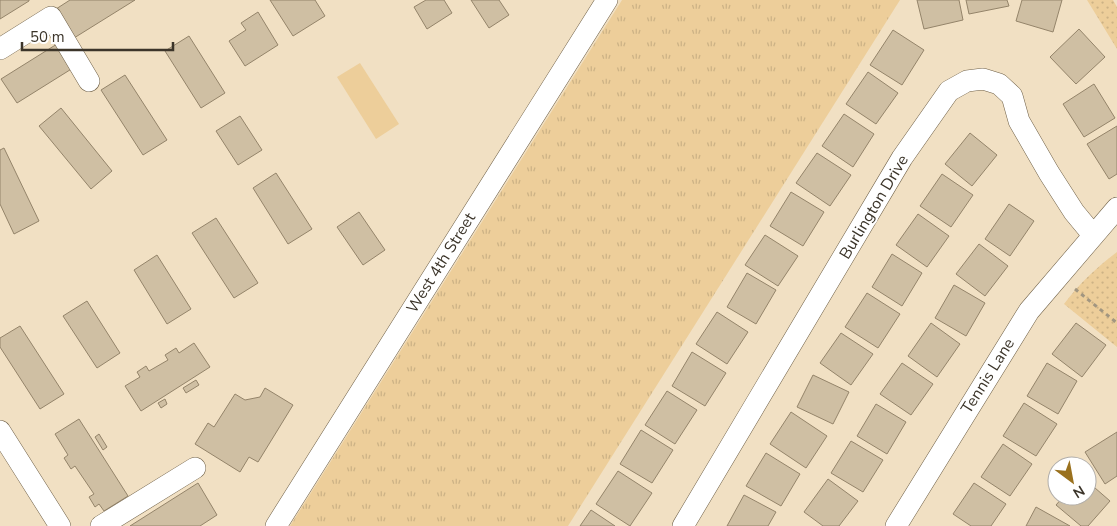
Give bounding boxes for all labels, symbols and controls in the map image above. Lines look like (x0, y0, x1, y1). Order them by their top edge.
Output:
scale bar (22, 20, 174, 52)
text: 50 m (30, 27, 65, 47)
street label: Burlington Drive (834, 151, 914, 263)
street label: West 4th Street (401, 208, 481, 317)
street label: Tennis Lane (956, 334, 1020, 418)
north arrow (1047, 456, 1097, 506)
text: N (1069, 481, 1088, 502)

